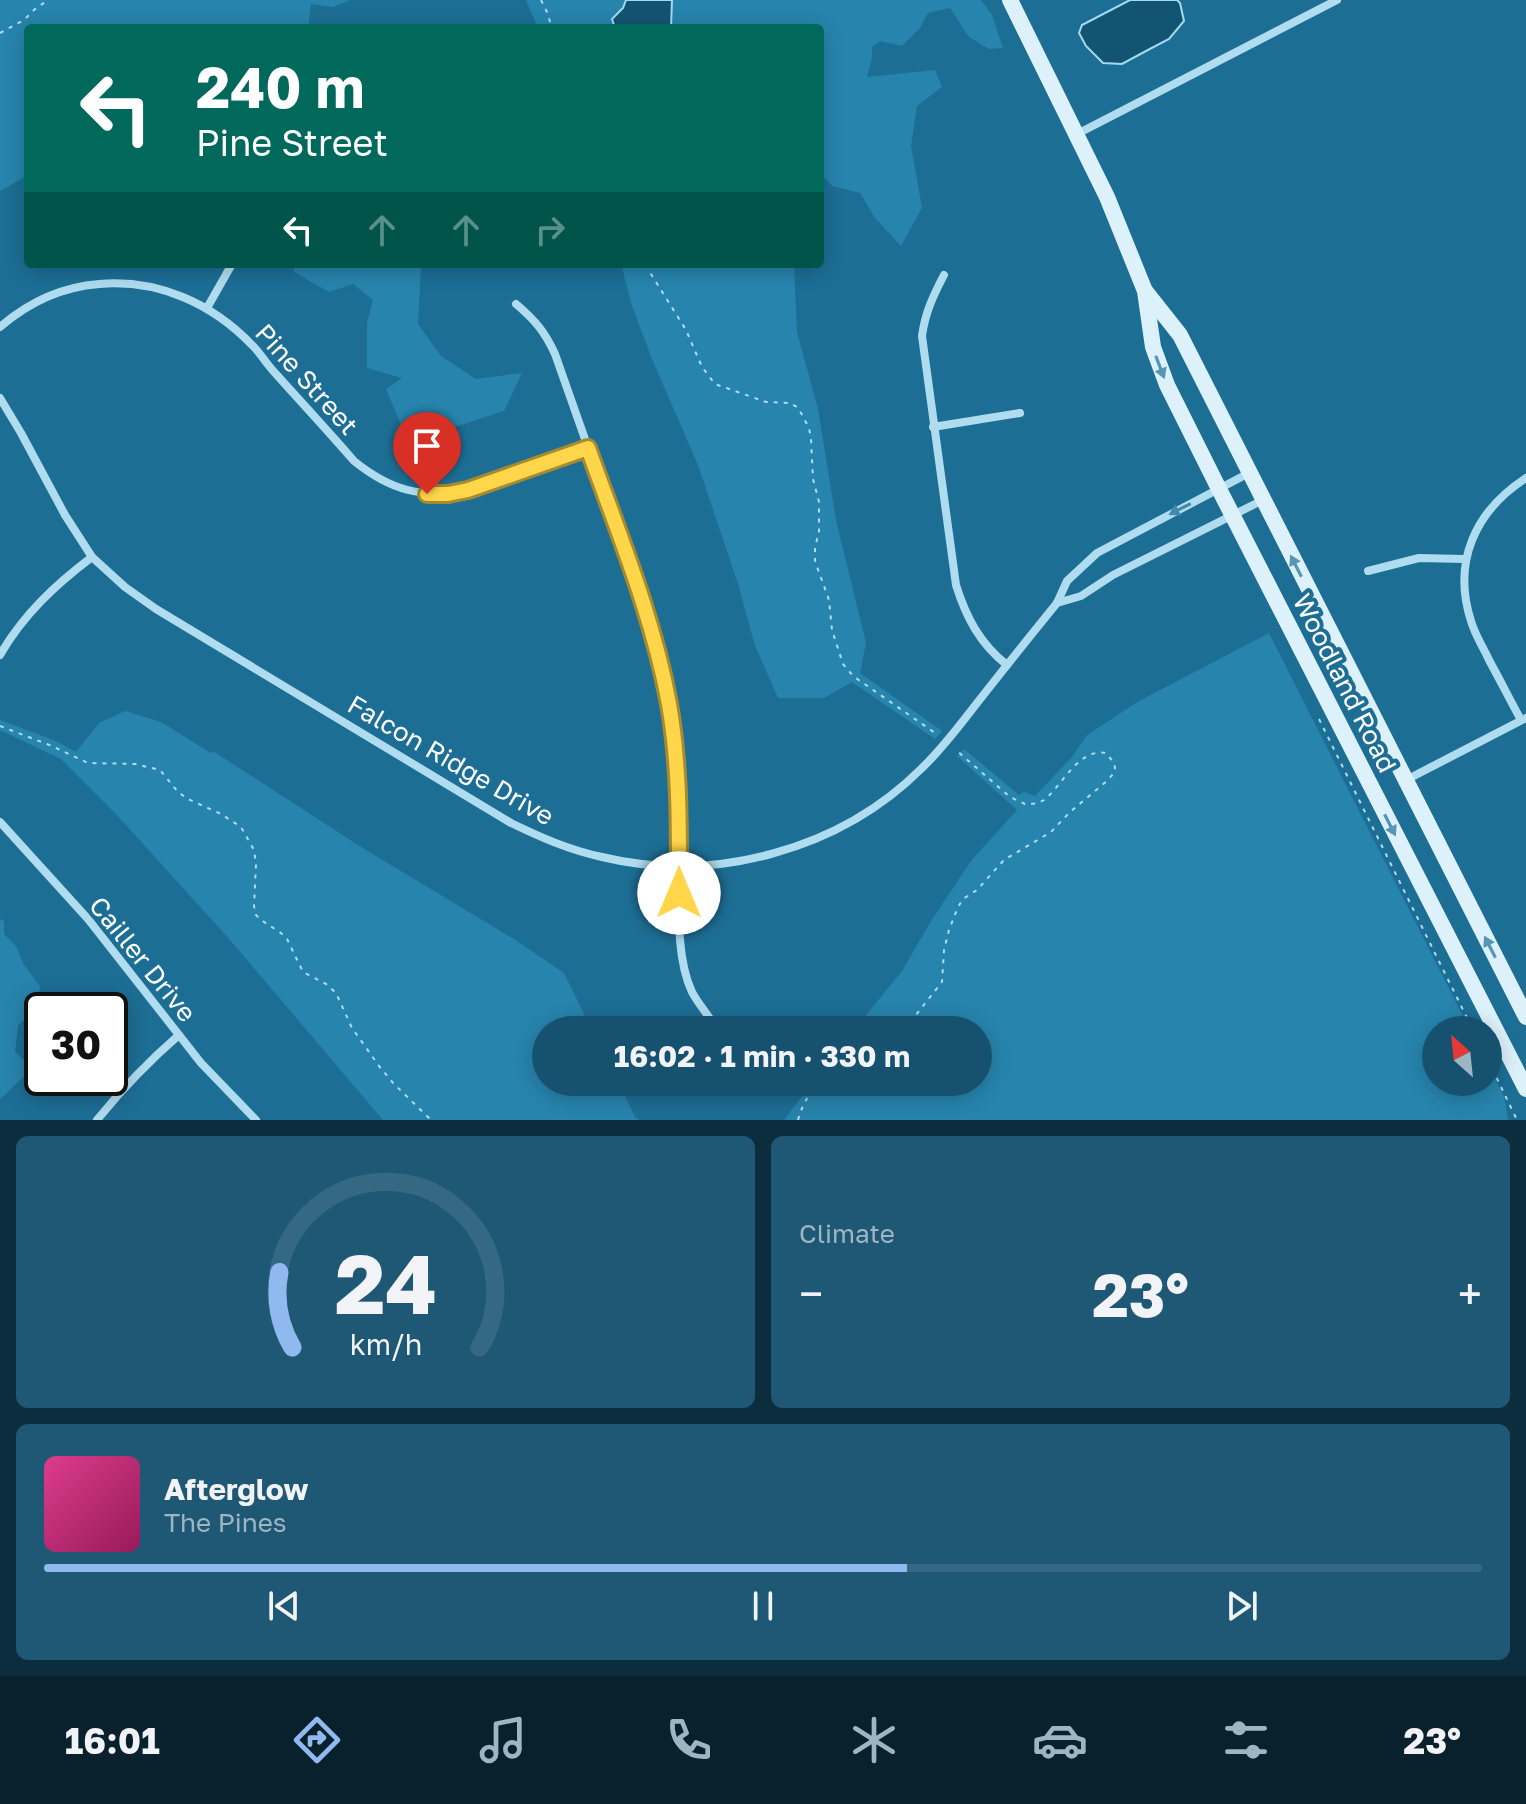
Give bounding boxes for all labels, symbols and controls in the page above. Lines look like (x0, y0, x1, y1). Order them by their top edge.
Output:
text: 240 m (196, 53, 365, 120)
icon: left (64, 56, 168, 160)
text: Pine Street (196, 121, 388, 164)
icon: left (276, 208, 320, 252)
icon: ahead (360, 208, 404, 252)
icon: ahead (444, 208, 488, 252)
icon: right (528, 208, 572, 252)
street label: Pine Street (249, 317, 365, 441)
one-way arrow (1154, 355, 1167, 379)
pin (393, 412, 461, 494)
icon: arrive (405, 424, 449, 468)
one-way arrow (1169, 503, 1192, 516)
one-way arrow (1290, 554, 1303, 577)
street label: Woodland Road (1287, 589, 1403, 777)
street label: Falcon Ridge Drive (343, 688, 559, 832)
one-way arrow (1384, 813, 1397, 836)
position arrow (637, 851, 721, 935)
street label: Cailler Drive (83, 890, 203, 1028)
one-way arrow (1484, 936, 1497, 959)
speed limit sign: 30 (24, 992, 128, 1096)
north arrow (1422, 1016, 1502, 1096)
map controls (1422, 1016, 1502, 1096)
text: 16:02 · 1 min · 330 m (614, 1038, 910, 1074)
text: Climate (799, 1218, 895, 1249)
text: 24 (334, 1232, 437, 1332)
text: 23° (1092, 1258, 1189, 1330)
text: − (799, 1267, 823, 1320)
text: + (1458, 1267, 1482, 1320)
text: km/h (349, 1327, 422, 1361)
text: Afterglow (164, 1471, 308, 1507)
text: The Pines (164, 1507, 287, 1538)
icon: previous (262, 1584, 306, 1628)
icon: pause (741, 1584, 785, 1628)
icon: next (1220, 1584, 1264, 1628)
icon: directions (289, 1712, 345, 1768)
icon: music (475, 1712, 531, 1768)
icon: phone (661, 1712, 717, 1768)
icon: climate (846, 1712, 902, 1768)
icon: car (1032, 1712, 1088, 1768)
icon: filters (1218, 1712, 1274, 1768)
text: 16:01 (65, 1719, 160, 1762)
text: 23° (1403, 1719, 1461, 1762)

